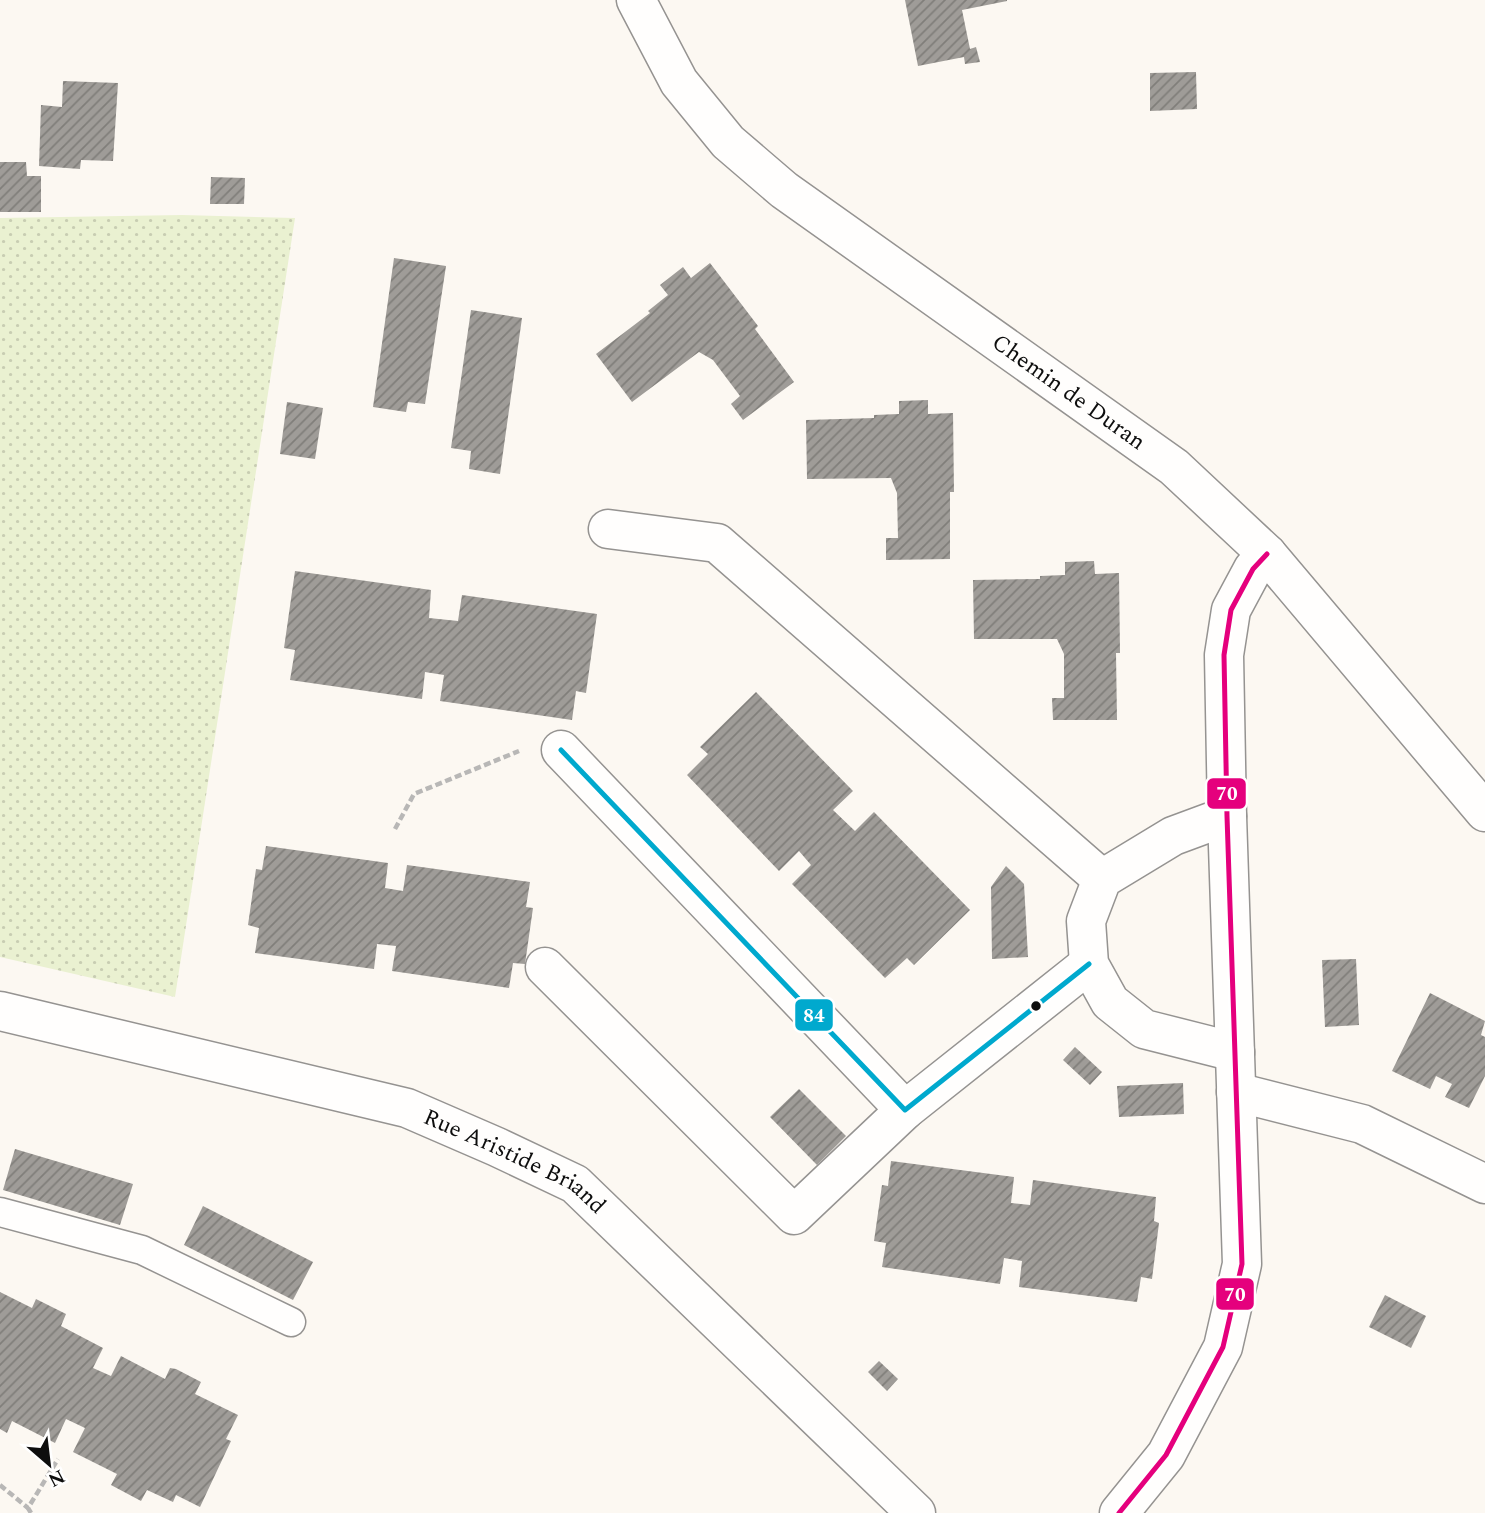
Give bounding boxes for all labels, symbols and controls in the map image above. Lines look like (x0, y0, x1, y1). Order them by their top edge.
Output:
street label: Chemin de Duran (984, 325, 1153, 459)
line badge: 70 (1206, 777, 1247, 810)
text: 70 (1216, 780, 1238, 809)
line badge: 84 (794, 998, 834, 1032)
unlabelled marker (1029, 999, 1043, 1013)
text: 84 (803, 1002, 825, 1031)
street label: Rue Aristide Briand (418, 1100, 614, 1223)
line badge: 70 (1215, 1277, 1255, 1311)
text: 70 (1224, 1281, 1246, 1310)
north arrow (14, 1429, 84, 1499)
text: N (43, 1461, 70, 1494)

